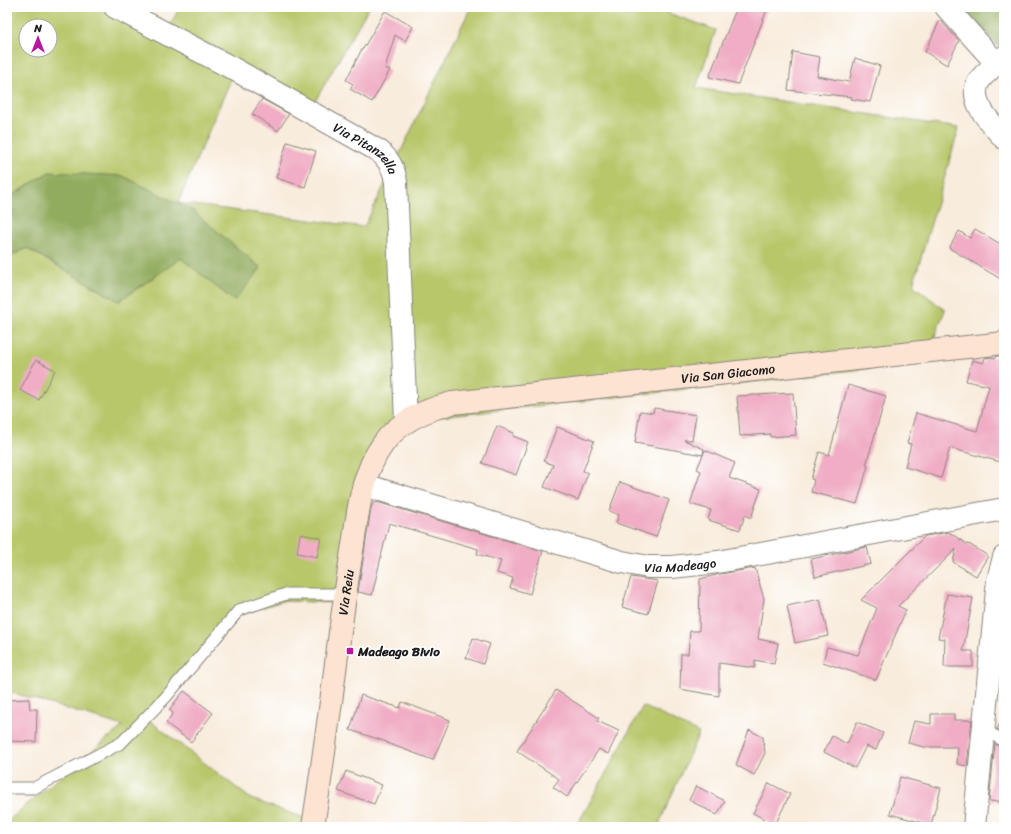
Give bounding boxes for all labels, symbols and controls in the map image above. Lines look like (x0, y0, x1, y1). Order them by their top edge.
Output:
north arrow (18, 18, 58, 58)
text: N (33, 19, 42, 38)
street label: Via Pitanzella (329, 116, 405, 178)
street label: Via San Giacomo (680, 357, 777, 390)
street label: Via Madeago (644, 551, 718, 579)
street label: Via Reiu (331, 568, 361, 617)
place label: Madeago Bivio (357, 640, 440, 663)
marker: Madeago Bivio (345, 646, 355, 656)

